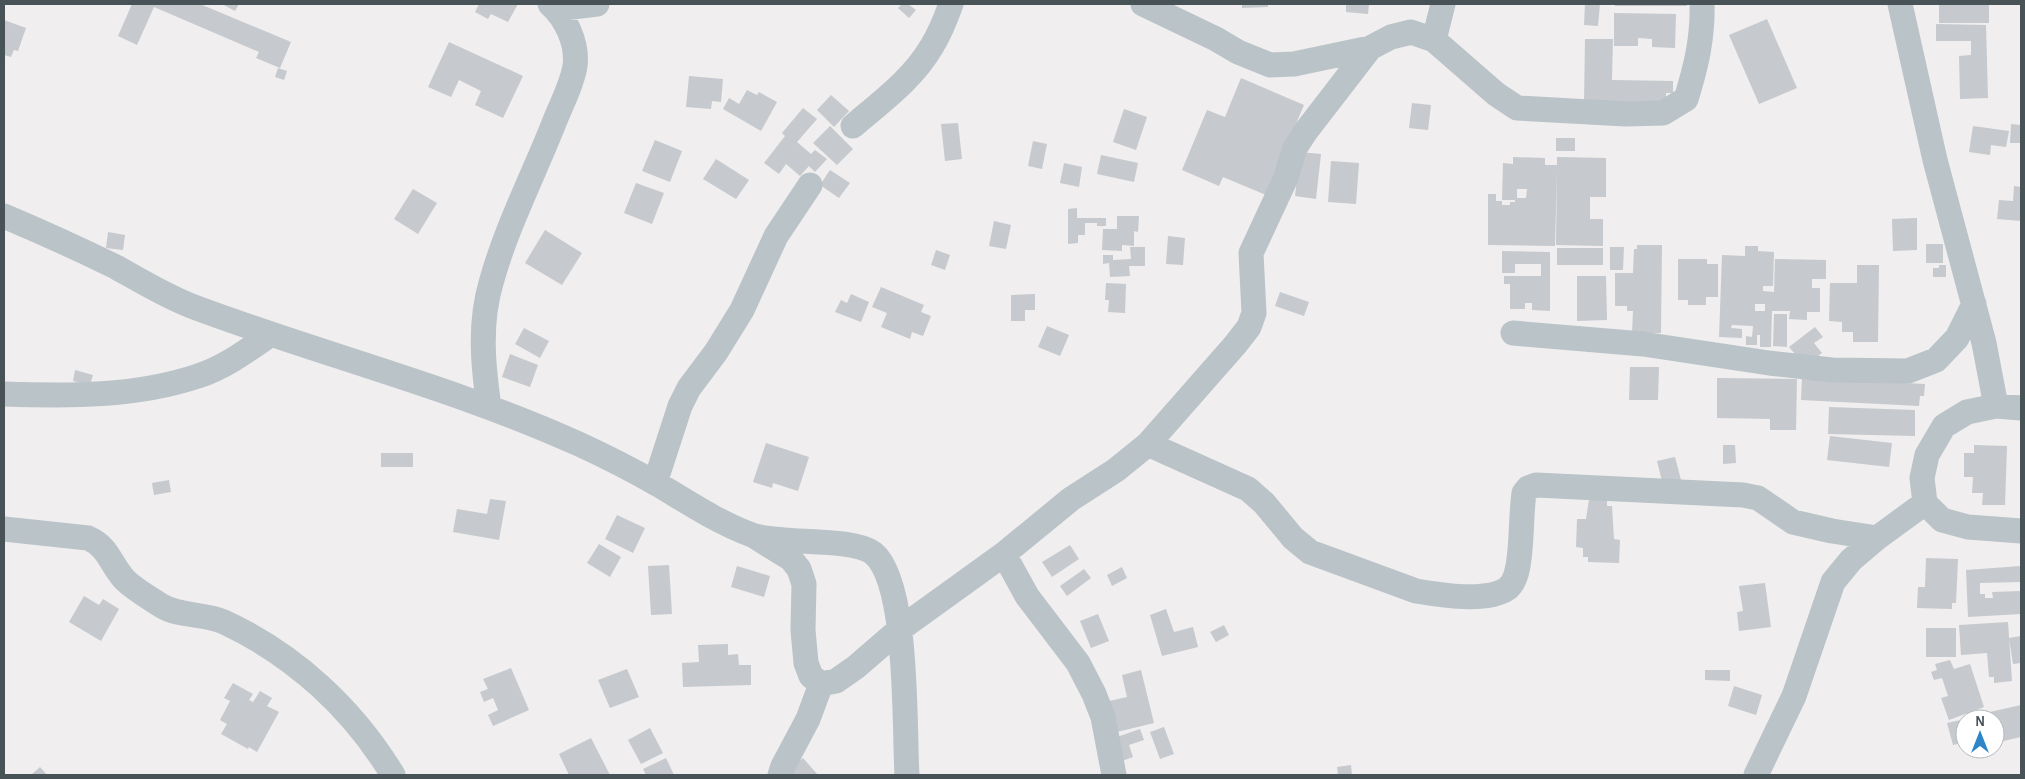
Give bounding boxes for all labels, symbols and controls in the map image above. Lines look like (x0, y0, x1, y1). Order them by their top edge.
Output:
north arrow (1955, 709, 2005, 759)
text: N (1975, 715, 1985, 729)

